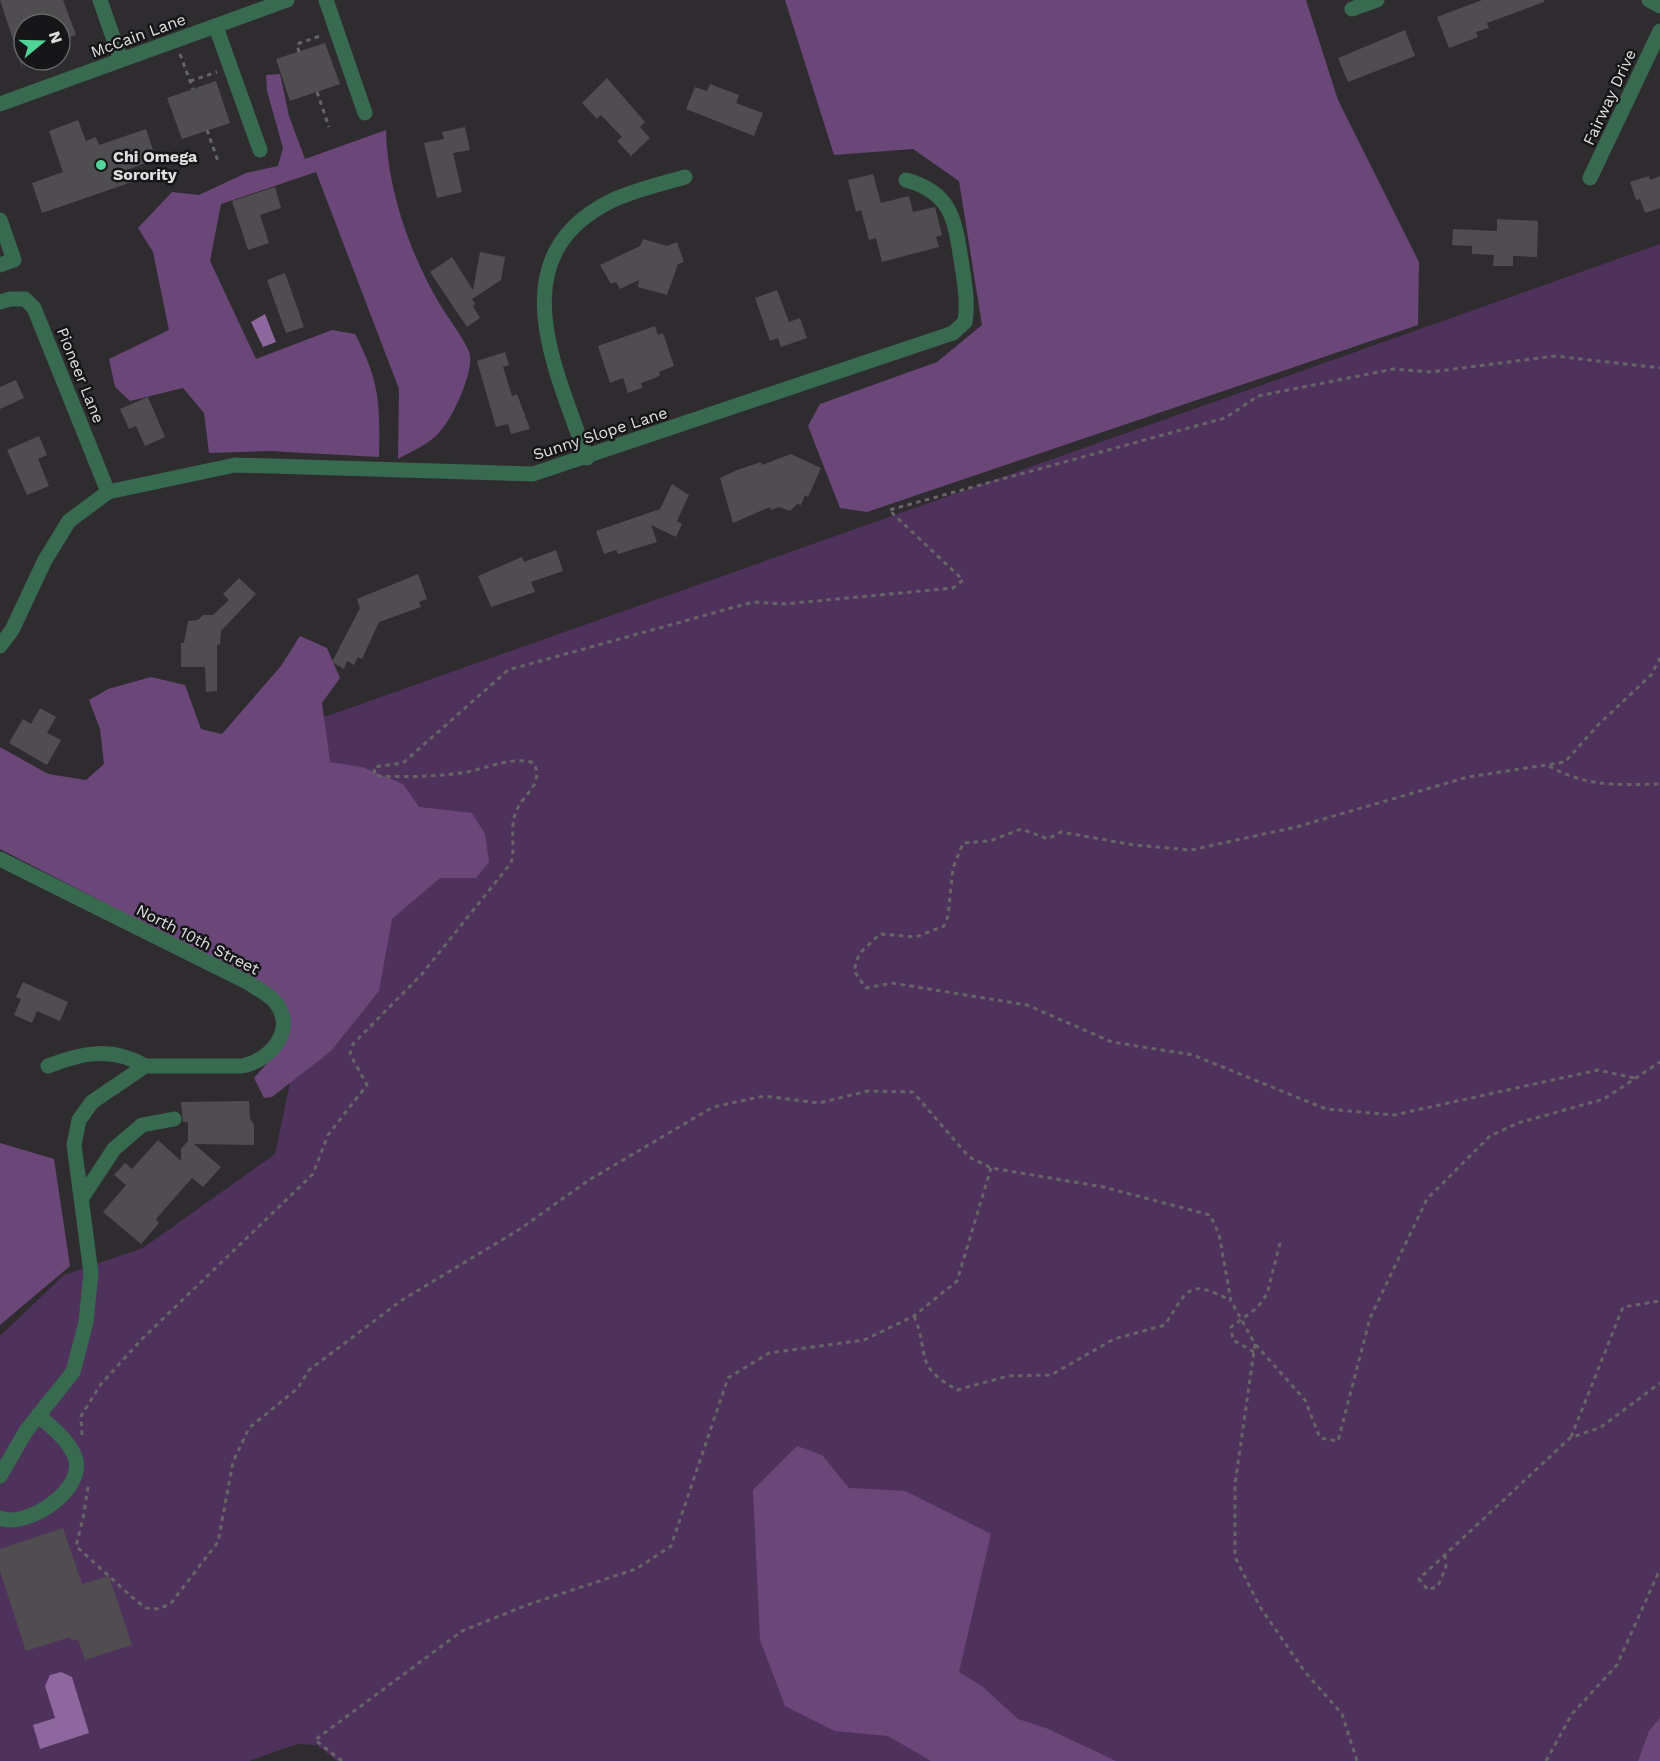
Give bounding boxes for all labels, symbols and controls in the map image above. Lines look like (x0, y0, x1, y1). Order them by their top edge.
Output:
street label: McCain Lane (88, 9, 188, 61)
north arrow (12, 12, 72, 72)
text: N (45, 29, 67, 46)
street label: Fairway Drive (1579, 46, 1640, 148)
place label: Chi Omega Sorority (113, 147, 198, 184)
marker: Chi Omega Sorority (94, 158, 108, 172)
street label: Pioneer Lane (53, 325, 108, 426)
street label: Sunny Slope Lane (531, 403, 670, 464)
street label: North 10th Street (133, 900, 263, 979)

